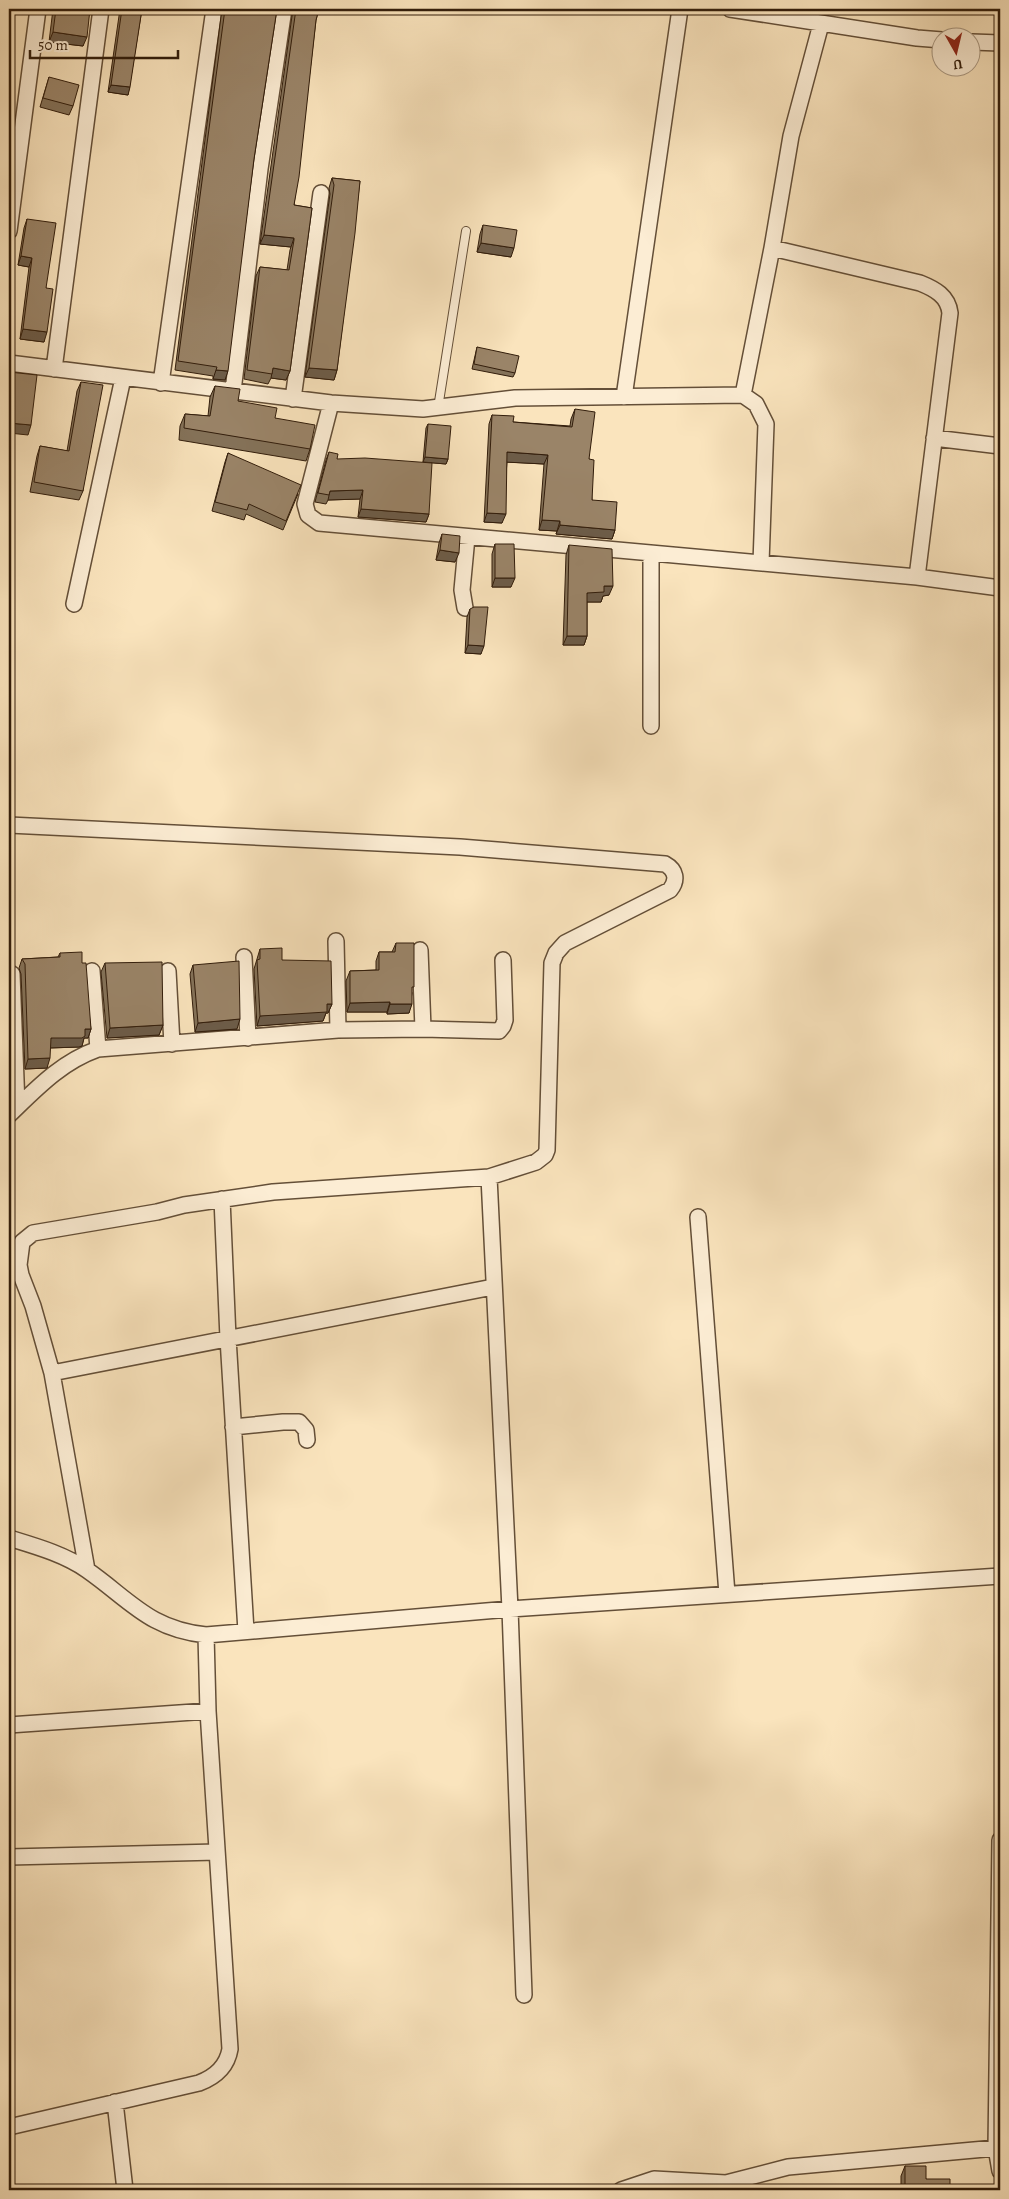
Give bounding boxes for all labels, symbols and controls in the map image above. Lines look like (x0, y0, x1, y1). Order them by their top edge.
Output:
scale bar (30, 28, 178, 60)
north arrow (932, 28, 982, 78)
text: 50 m (38, 35, 68, 55)
text: U (952, 54, 964, 74)

